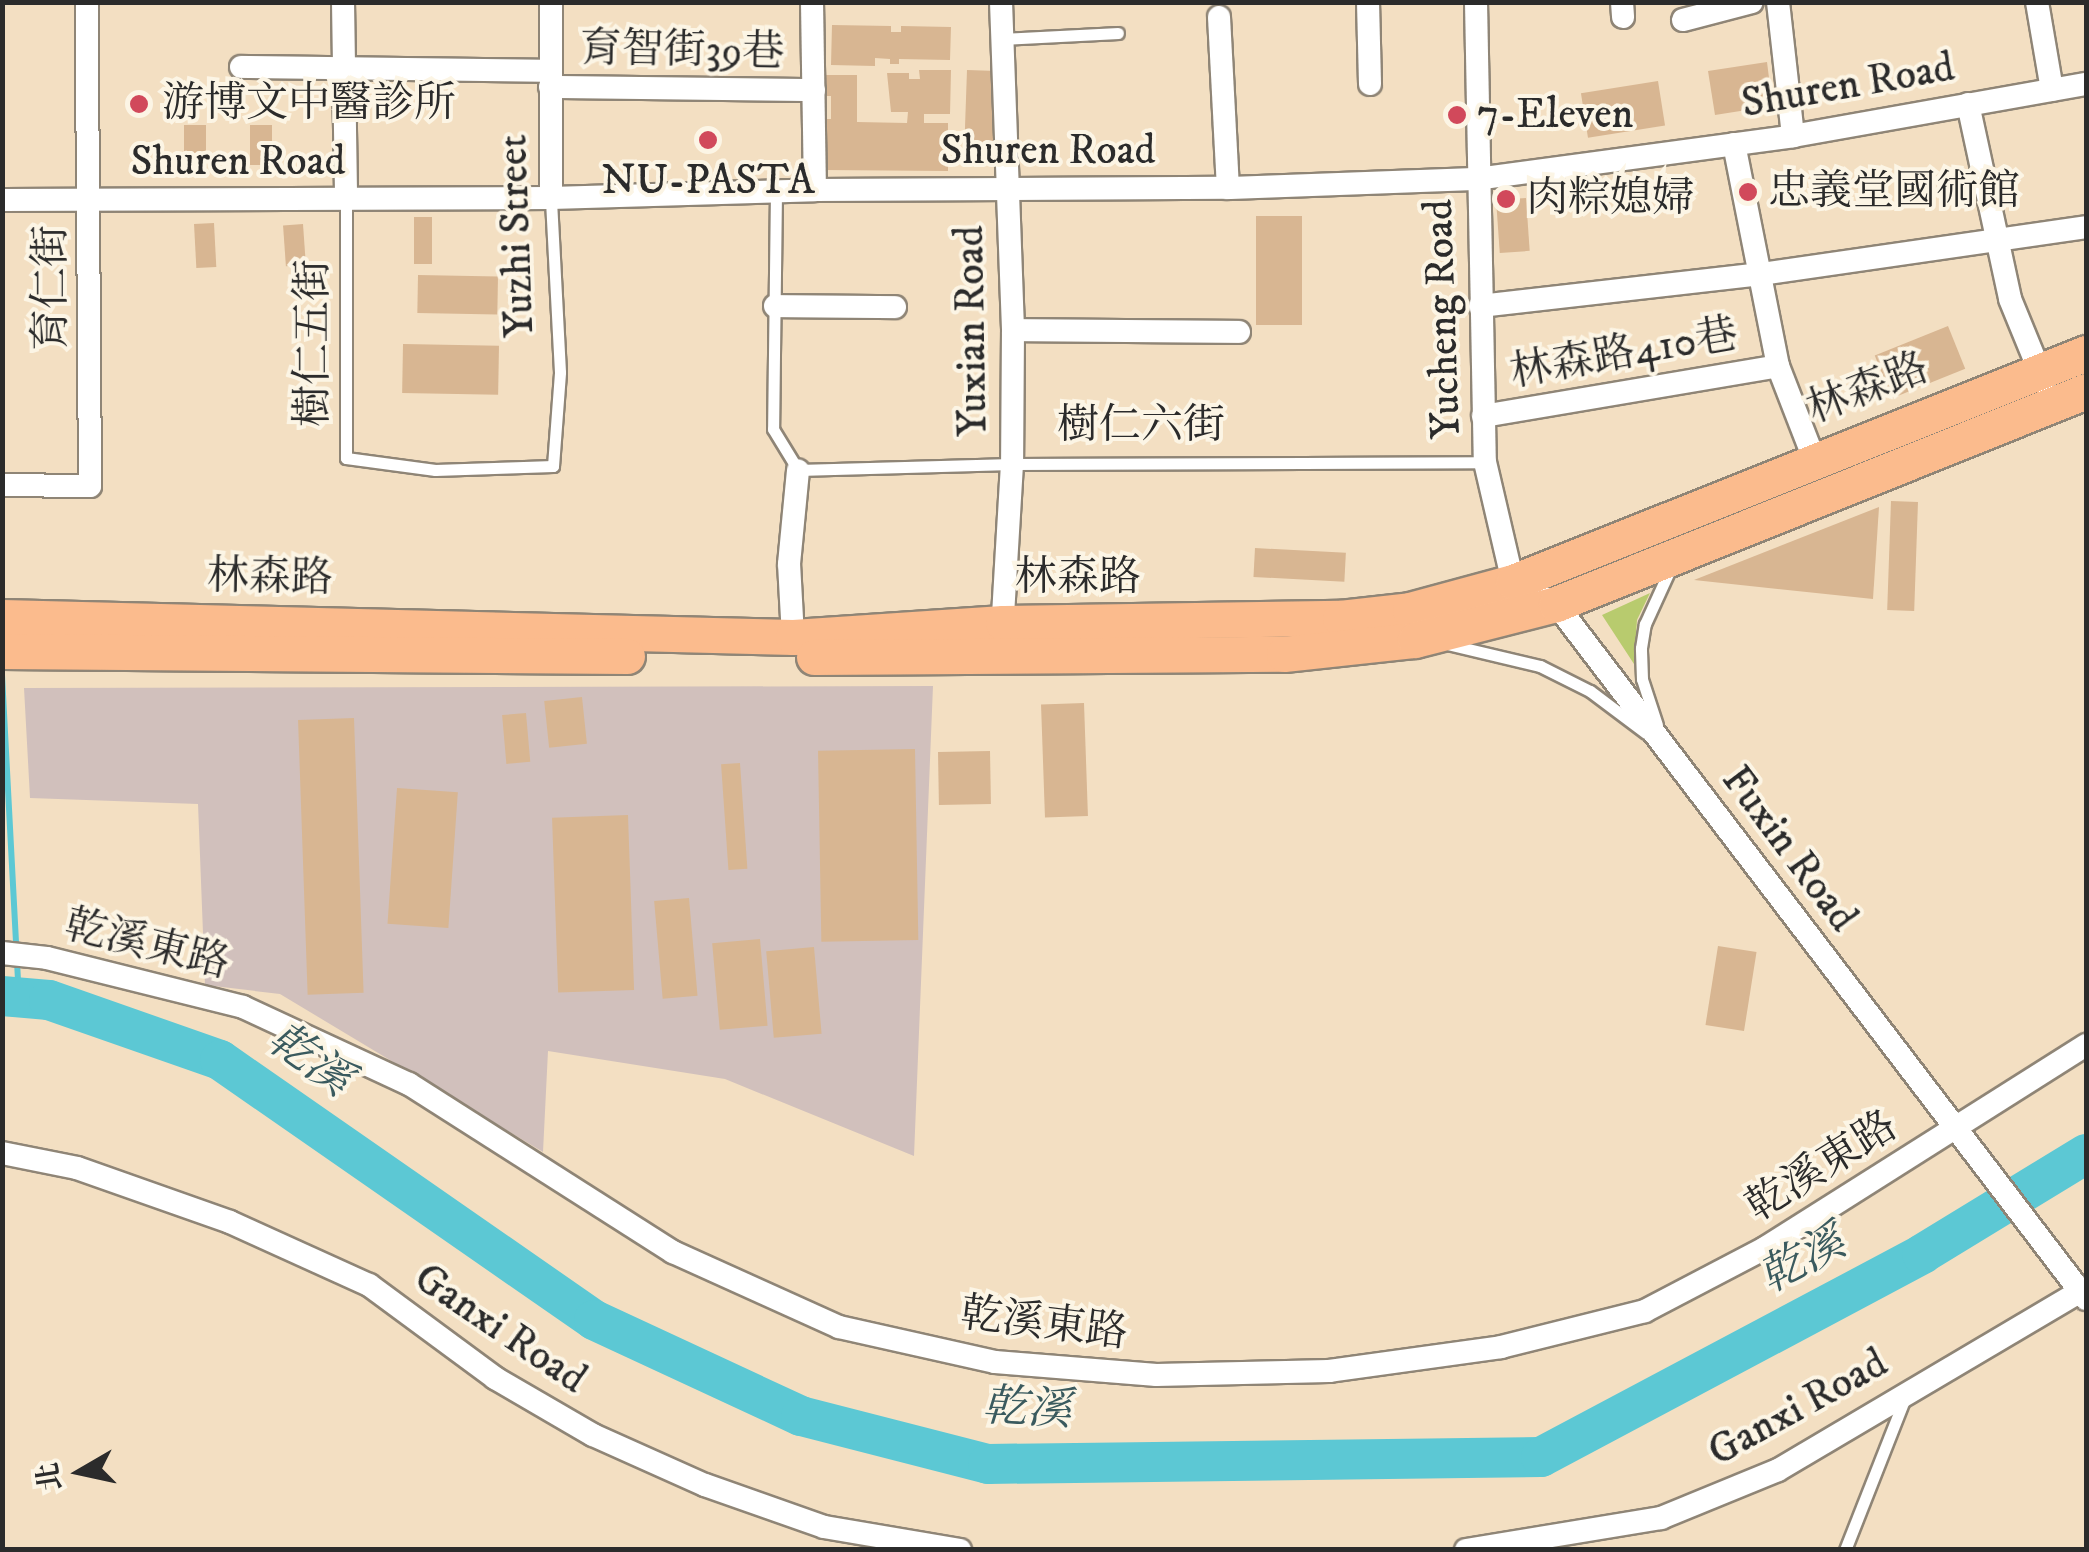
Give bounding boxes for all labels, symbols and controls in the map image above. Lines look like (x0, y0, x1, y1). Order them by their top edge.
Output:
street label: 育智街39巷 (579, 24, 785, 78)
street label: Shuren Road (1738, 43, 1958, 129)
place label: 游博文中醫診所 (162, 79, 456, 129)
place label: 7-Eleven (1477, 90, 1633, 140)
marker: 游博文中醫診所 (126, 91, 152, 117)
marker: 7-Eleven (1446, 104, 1468, 126)
street label: Shuren Road (940, 126, 1156, 176)
marker: NU-PASTA (697, 129, 719, 151)
street label: Yuzhi Street (488, 133, 546, 339)
street label: Shuren Road (130, 137, 346, 187)
place label: NU-PASTA (601, 156, 815, 206)
place label: 忠義堂國術館 (1768, 167, 2020, 217)
place label: 肉粽媳婦 (1526, 174, 1694, 224)
marker: 忠義堂國術館 (1737, 181, 1759, 203)
marker: 肉粽媳婦 (1495, 188, 1517, 210)
street label: Yucheng Road (1414, 198, 1472, 440)
street label: 育仁街 (27, 225, 77, 351)
street label: Yuxian Road (945, 225, 999, 437)
street label: 樹仁五街 (289, 259, 339, 427)
street label: 林森路410巷 (1506, 309, 1742, 399)
street label: 林森路 (1800, 343, 1936, 435)
street label: 樹仁六街 (1057, 401, 1225, 451)
street label: 林森路 (207, 552, 333, 604)
street label: 林森路 (1015, 553, 1141, 603)
street label: Fuxin Road (1710, 756, 1868, 942)
street label: 乾溪東路 (59, 900, 235, 990)
water label: 乾溪 (257, 1013, 361, 1109)
street label: 乾溪東路 (1737, 1101, 1907, 1233)
water label: 乾溪 (1751, 1216, 1855, 1306)
street label: Ganxi Road (404, 1253, 596, 1405)
street label: 乾溪東路 (958, 1289, 1130, 1359)
street label: Ganxi Road (1700, 1338, 1896, 1478)
water label: 乾溪 (981, 1381, 1073, 1439)
north arrow (30, 1422, 130, 1522)
text: 北 (30, 1460, 69, 1493)

